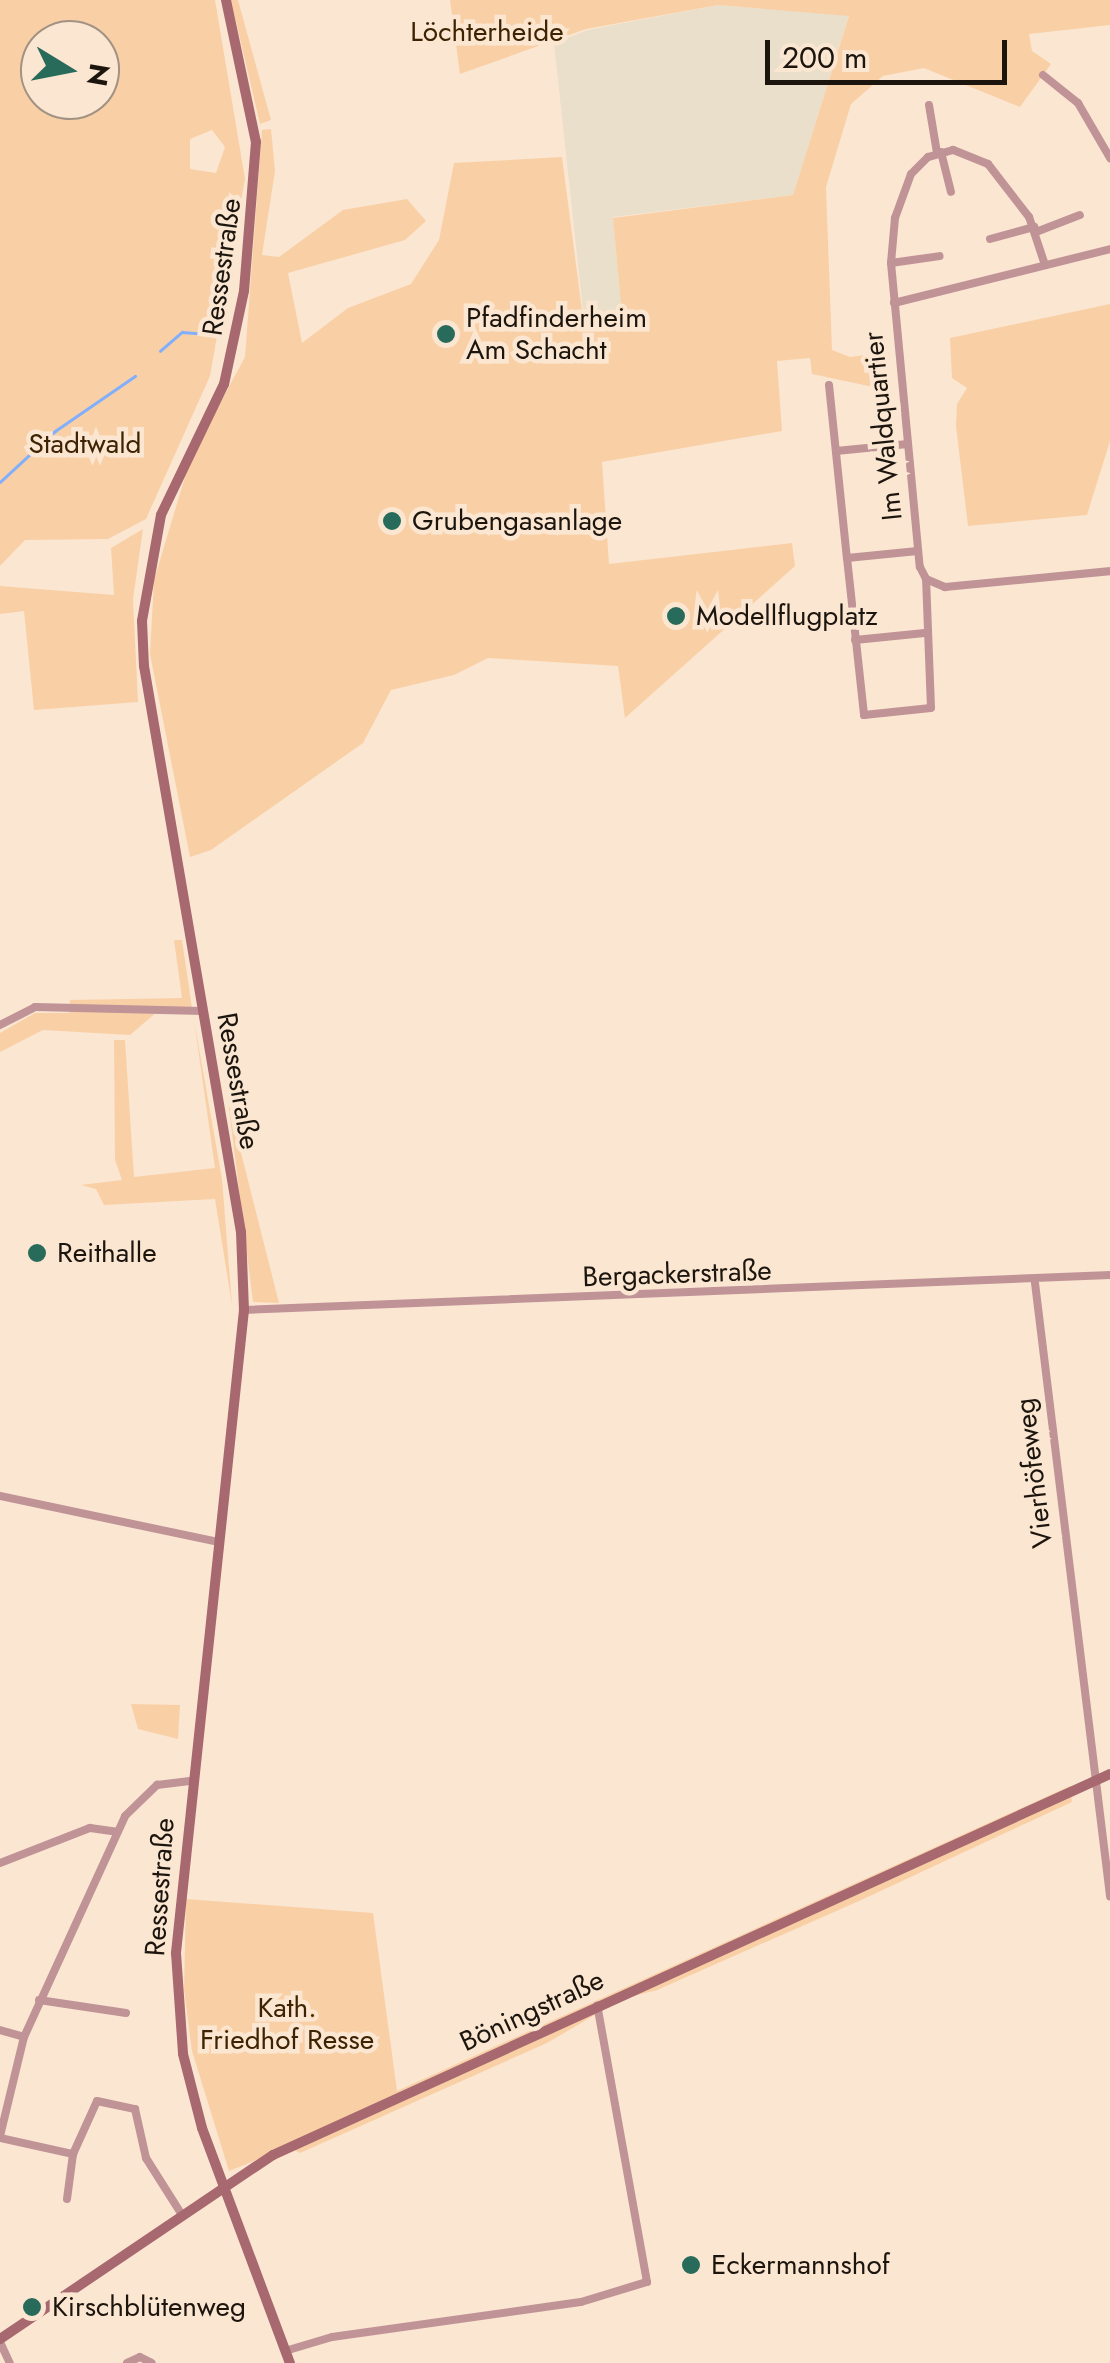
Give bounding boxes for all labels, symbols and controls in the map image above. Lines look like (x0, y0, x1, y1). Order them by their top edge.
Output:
park label: Löchterheide (410, 15, 564, 49)
north arrow (20, 20, 120, 120)
scale bar (770, 20, 1012, 82)
text: 200 m (782, 36, 867, 79)
text: N (76, 60, 120, 89)
street label: Ressestraße (196, 196, 248, 338)
place label: Pfadfinderheim Am Schacht (466, 301, 647, 367)
marker: Pfadfinderheim Am Schacht (435, 323, 457, 345)
street label: Im Waldquartier (856, 330, 910, 522)
park label: Stadtwald (28, 427, 142, 461)
place label: Grubengasanlage (412, 504, 622, 538)
marker: Grubengasanlage (381, 510, 403, 532)
place label: Modellflugplatz (696, 599, 878, 633)
marker: Modellflugplatz (665, 605, 687, 627)
street label: Ressestraße (209, 1010, 267, 1152)
place label: Reithalle (57, 1236, 157, 1270)
marker: Reithalle (26, 1242, 48, 1264)
street label: Bergackerstraße (582, 1254, 772, 1294)
street label: Vierhöfeweg (1008, 1396, 1060, 1550)
street label: Ressestraße (138, 1817, 182, 1957)
street label: Böningstraße (455, 1963, 609, 2059)
park label: Kath. Friedhof Resse (200, 1991, 374, 2057)
place label: Eckermannshof (711, 2248, 890, 2282)
marker: Eckermannshof (680, 2254, 702, 2276)
place label: Kirschblütenweg (52, 2290, 246, 2324)
marker: Kirschblütenweg (21, 2296, 43, 2318)

